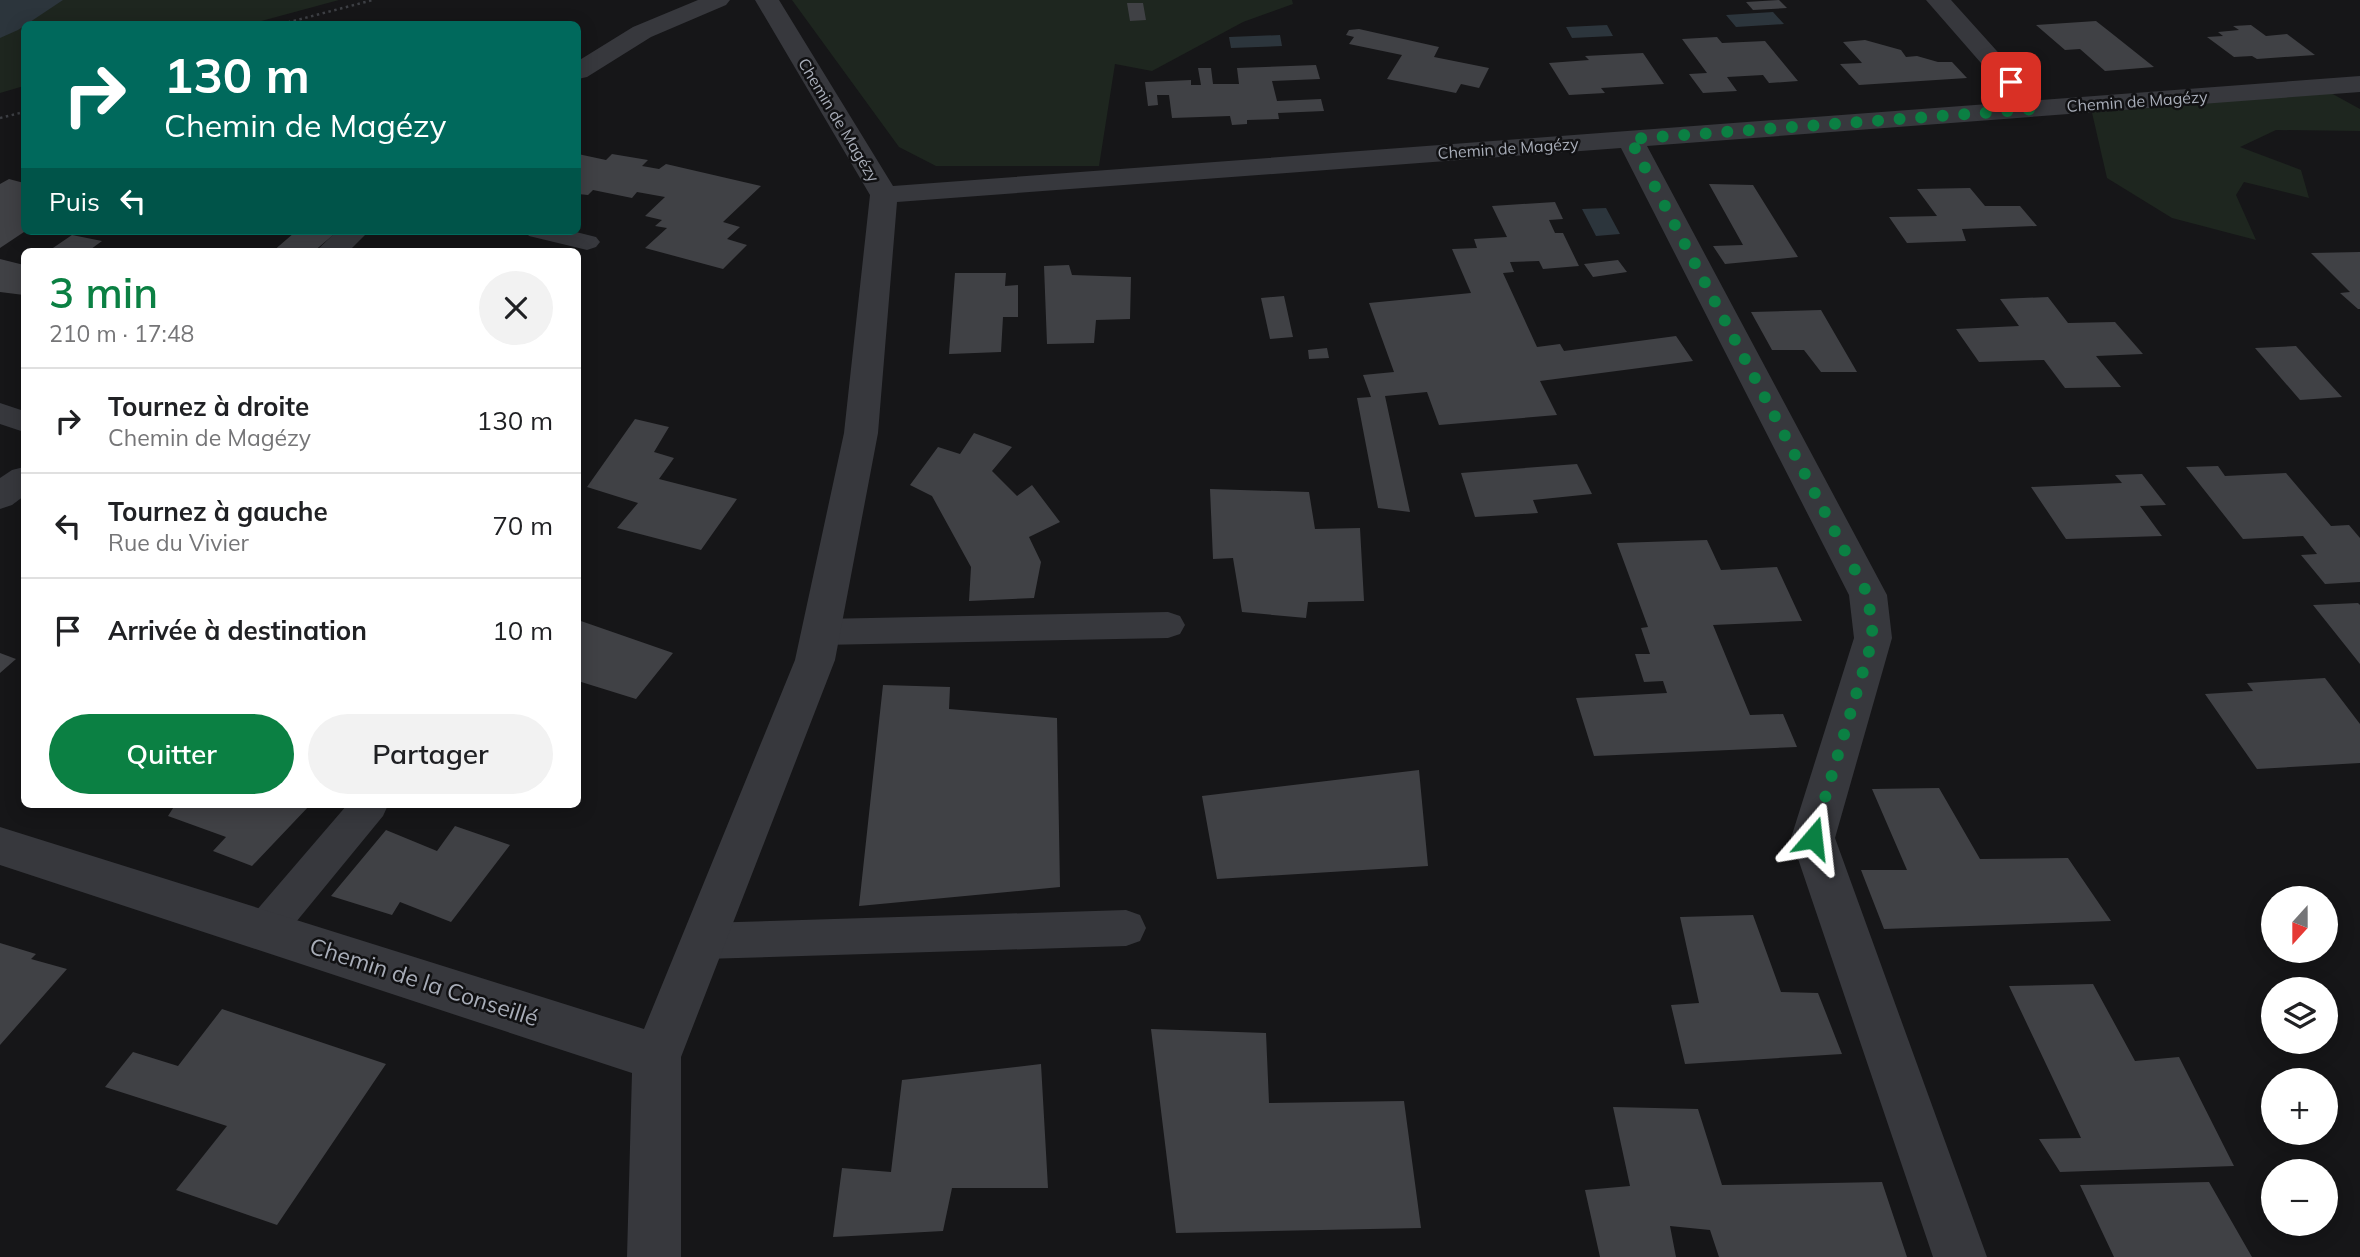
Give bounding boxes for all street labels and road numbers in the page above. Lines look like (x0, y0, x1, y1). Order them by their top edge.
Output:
street label: Chemin de Magézy (794, 54, 884, 186)
street label: Chemin de Magézy (2066, 86, 2209, 116)
street label: Chemin de Magézy (1437, 133, 1580, 163)
street label: Chemin de la Conseillé (306, 931, 542, 1032)

